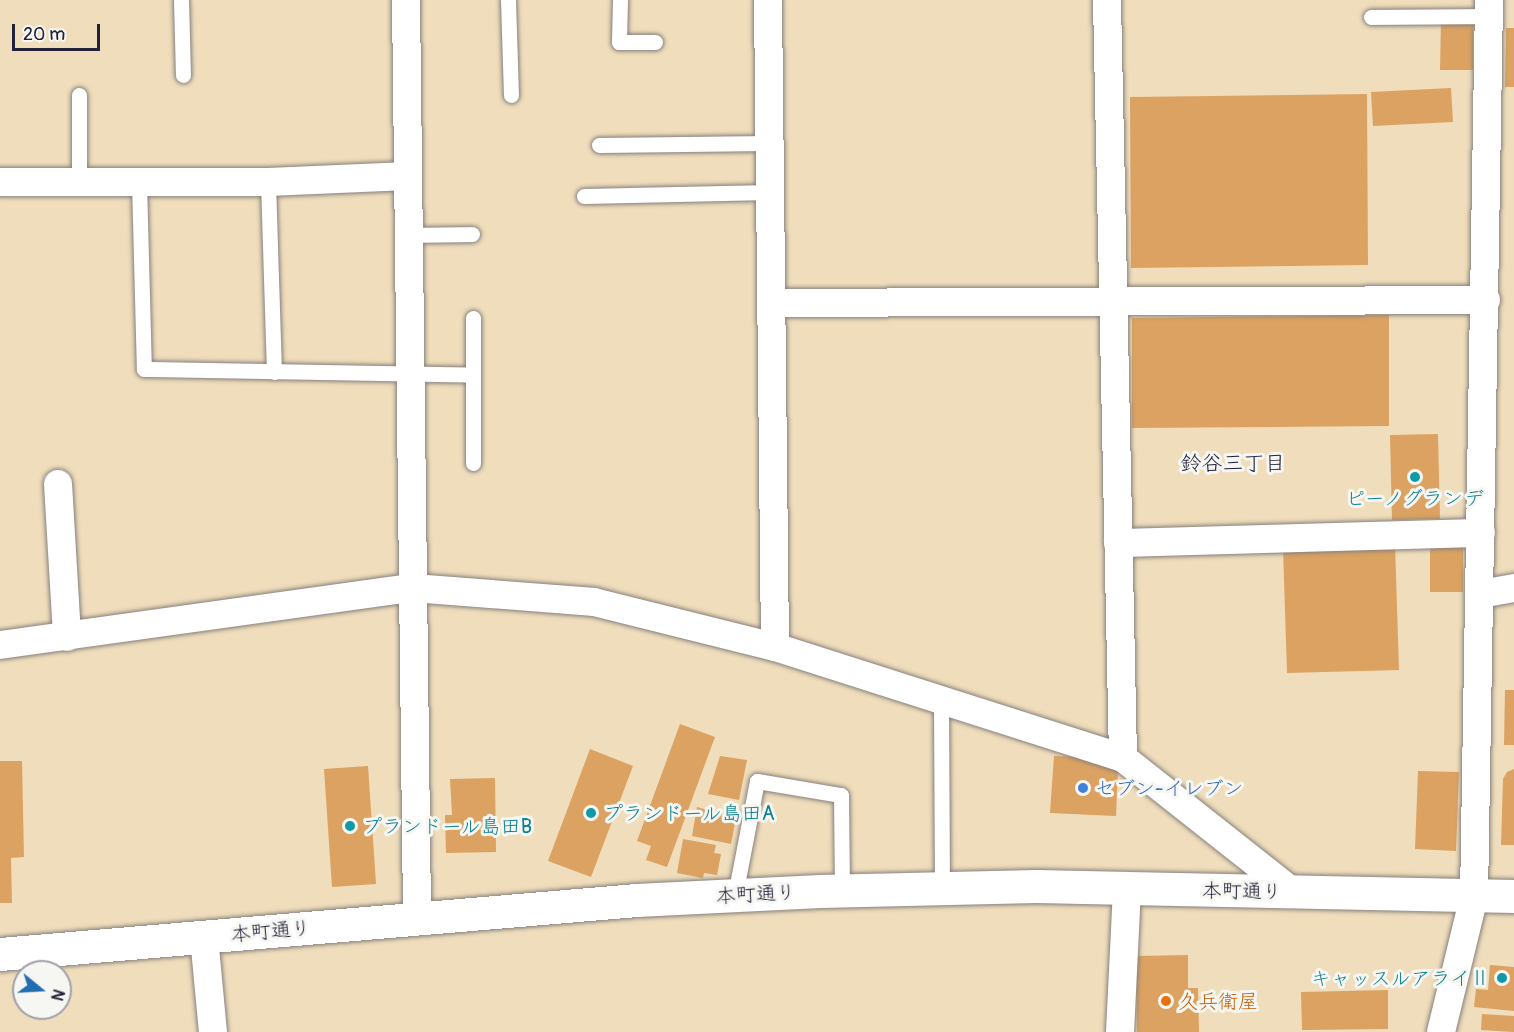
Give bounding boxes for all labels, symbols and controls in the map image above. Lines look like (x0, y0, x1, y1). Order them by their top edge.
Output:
scale bar (15, 12, 104, 50)
text: 20 m (23, 23, 65, 46)
district label: 鈴谷三丁目 (1181, 451, 1285, 477)
marker: ピーノグランデ (1408, 470, 1422, 484)
place label: ピーノグランデ (1346, 486, 1484, 510)
place label: セブン-イレブン (1095, 776, 1244, 800)
marker: セブン-イレブン (1076, 781, 1090, 795)
place label: プランドール島田A (603, 801, 776, 825)
marker: プランドール島田A (584, 806, 598, 820)
place label: プランドール島田B (362, 814, 533, 838)
marker: プランドール島田B (343, 819, 357, 833)
street label: 本町通り (1202, 878, 1282, 904)
street label: 本町通り (715, 880, 797, 908)
street label: 本町通り (230, 916, 312, 946)
north arrow (12, 960, 72, 1020)
place label: キャッスルアライⅡ (1310, 966, 1490, 990)
marker: キャッスルアライⅡ (1495, 971, 1509, 985)
text: N (46, 987, 68, 1003)
place label: 久兵衛屋 (1178, 989, 1258, 1013)
marker: 久兵衛屋 (1159, 994, 1173, 1008)

